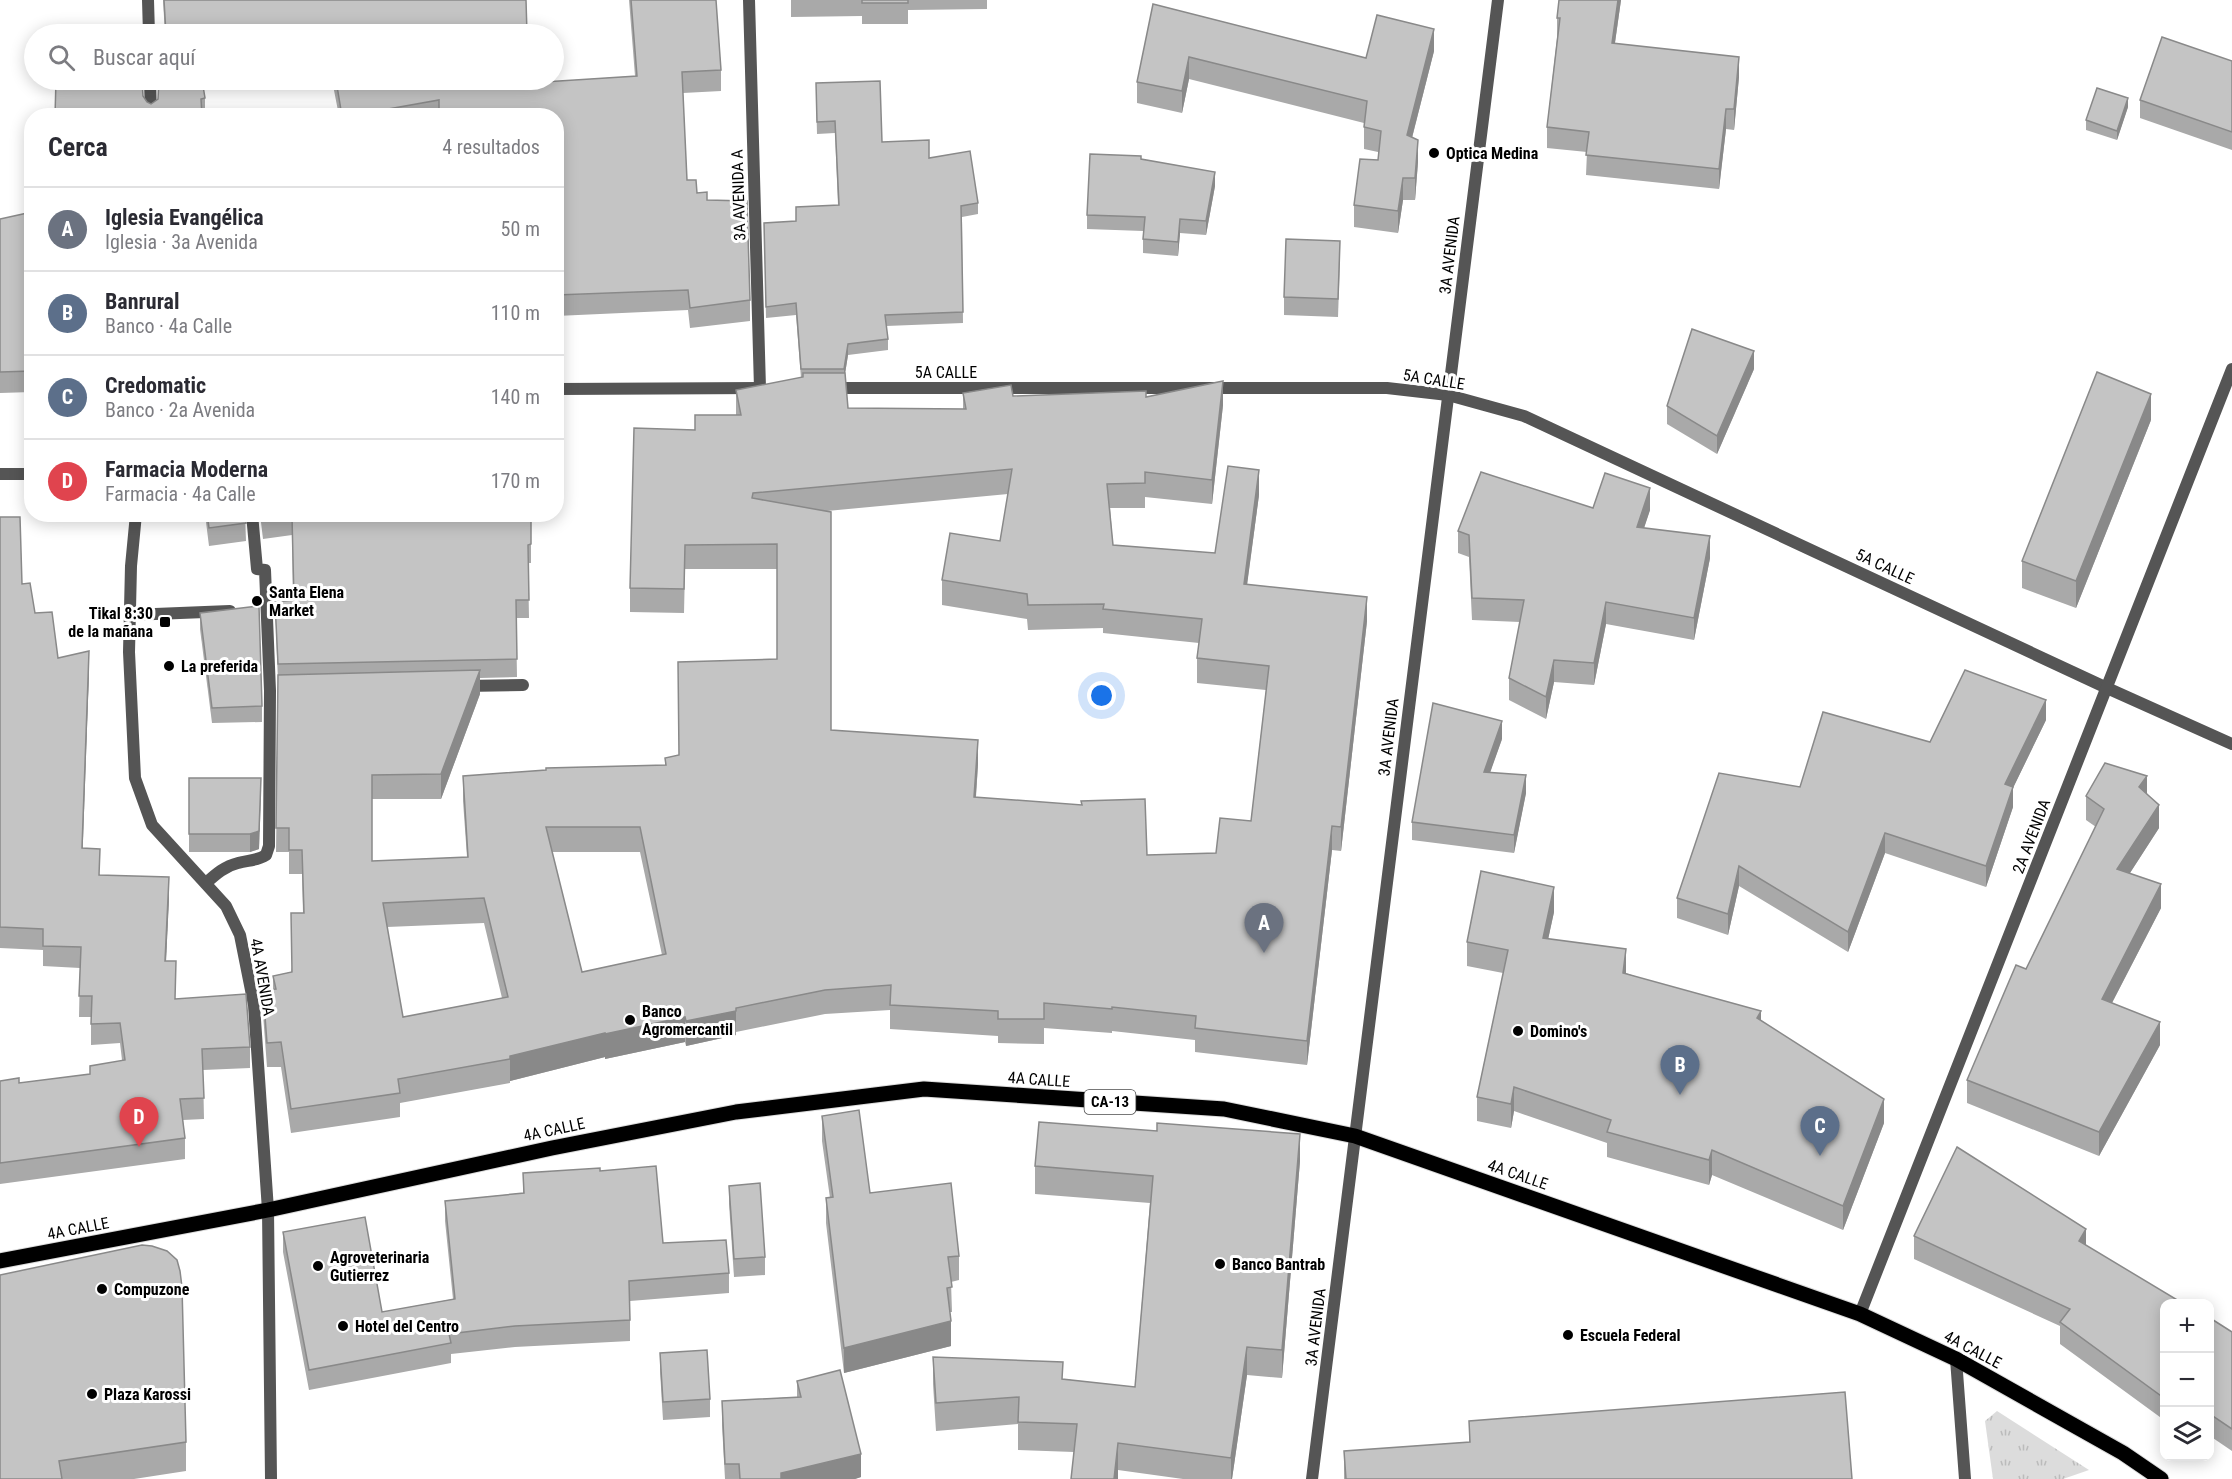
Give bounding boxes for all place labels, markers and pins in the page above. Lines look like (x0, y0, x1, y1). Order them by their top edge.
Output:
place label: Optica Medina (1446, 144, 1539, 163)
marker: Optica Medina (1427, 146, 1441, 160)
place label: Santa Elena Market (269, 583, 345, 620)
marker: Santa Elena Market (250, 594, 264, 608)
place label: Tikal 8:30 de la mañana (68, 604, 153, 641)
marker: Tikal 8:30 de la mañana (158, 615, 172, 629)
place label: La preferida (181, 657, 259, 676)
marker: La preferida (162, 659, 176, 673)
pin: A (1244, 904, 1284, 953)
place label: Banco Agromercantil (642, 1002, 733, 1039)
marker: Banco Agromercantil (623, 1013, 637, 1027)
place label: Domino's (1530, 1022, 1587, 1041)
marker: Domino's (1511, 1024, 1525, 1038)
pin: B (1660, 1046, 1700, 1095)
pin: D (120, 1098, 158, 1147)
pin: C (1800, 1106, 1840, 1156)
place label: Agroveterinaria Gutierrez (330, 1248, 430, 1285)
place label: Banco Bantrab (1232, 1255, 1325, 1274)
marker: Banco Bantrab (1213, 1257, 1227, 1271)
marker: Agroveterinaria Gutierrez (311, 1259, 325, 1273)
place label: Compuzone (114, 1280, 190, 1299)
marker: Compuzone (95, 1282, 109, 1296)
place label: Hotel del Centro (355, 1317, 459, 1336)
marker: Hotel del Centro (336, 1319, 350, 1333)
place label: Escuela Federal (1580, 1326, 1681, 1345)
marker: Escuela Federal (1561, 1328, 1575, 1342)
place label: Plaza Karossi (104, 1385, 191, 1404)
marker: Plaza Karossi (85, 1387, 99, 1401)

